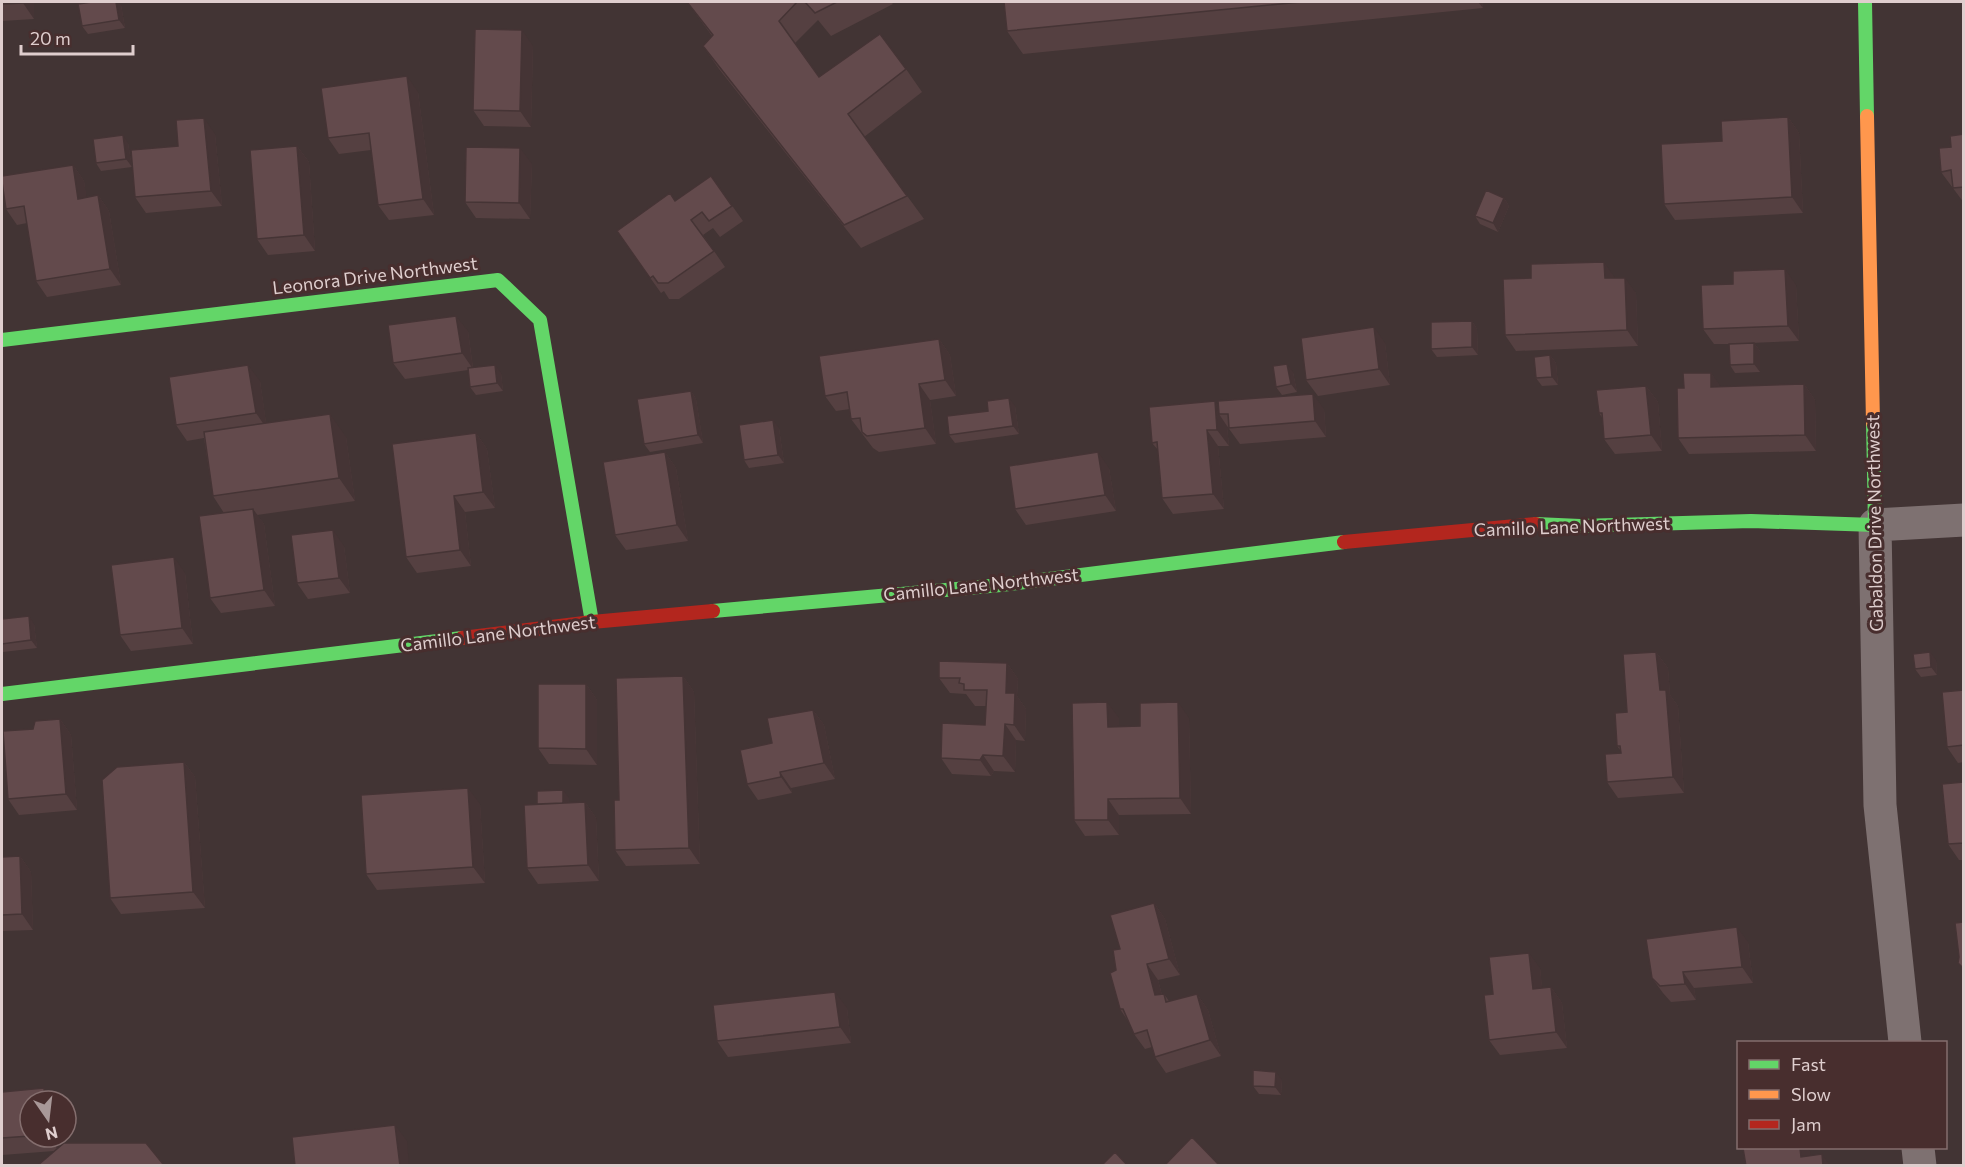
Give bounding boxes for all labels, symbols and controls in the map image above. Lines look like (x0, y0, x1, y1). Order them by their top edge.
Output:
scale bar (21, 18, 134, 56)
text: 20 m (30, 27, 71, 49)
street label: Leonora Drive Northwest (271, 252, 479, 299)
street label: Gabaldon Drive Northwest (1861, 414, 1887, 632)
street label: Camillo Lane Northwest (1473, 512, 1671, 540)
street label: Camillo Lane Northwest (882, 563, 1080, 605)
street label: Camillo Lane Northwest (399, 610, 597, 656)
legend (1737, 1041, 1947, 1149)
text: Fast (1791, 1053, 1826, 1075)
text: Slow (1791, 1083, 1831, 1105)
north arrow (18, 1089, 78, 1149)
text: Jam (1791, 1113, 1821, 1135)
text: N (44, 1123, 60, 1145)

